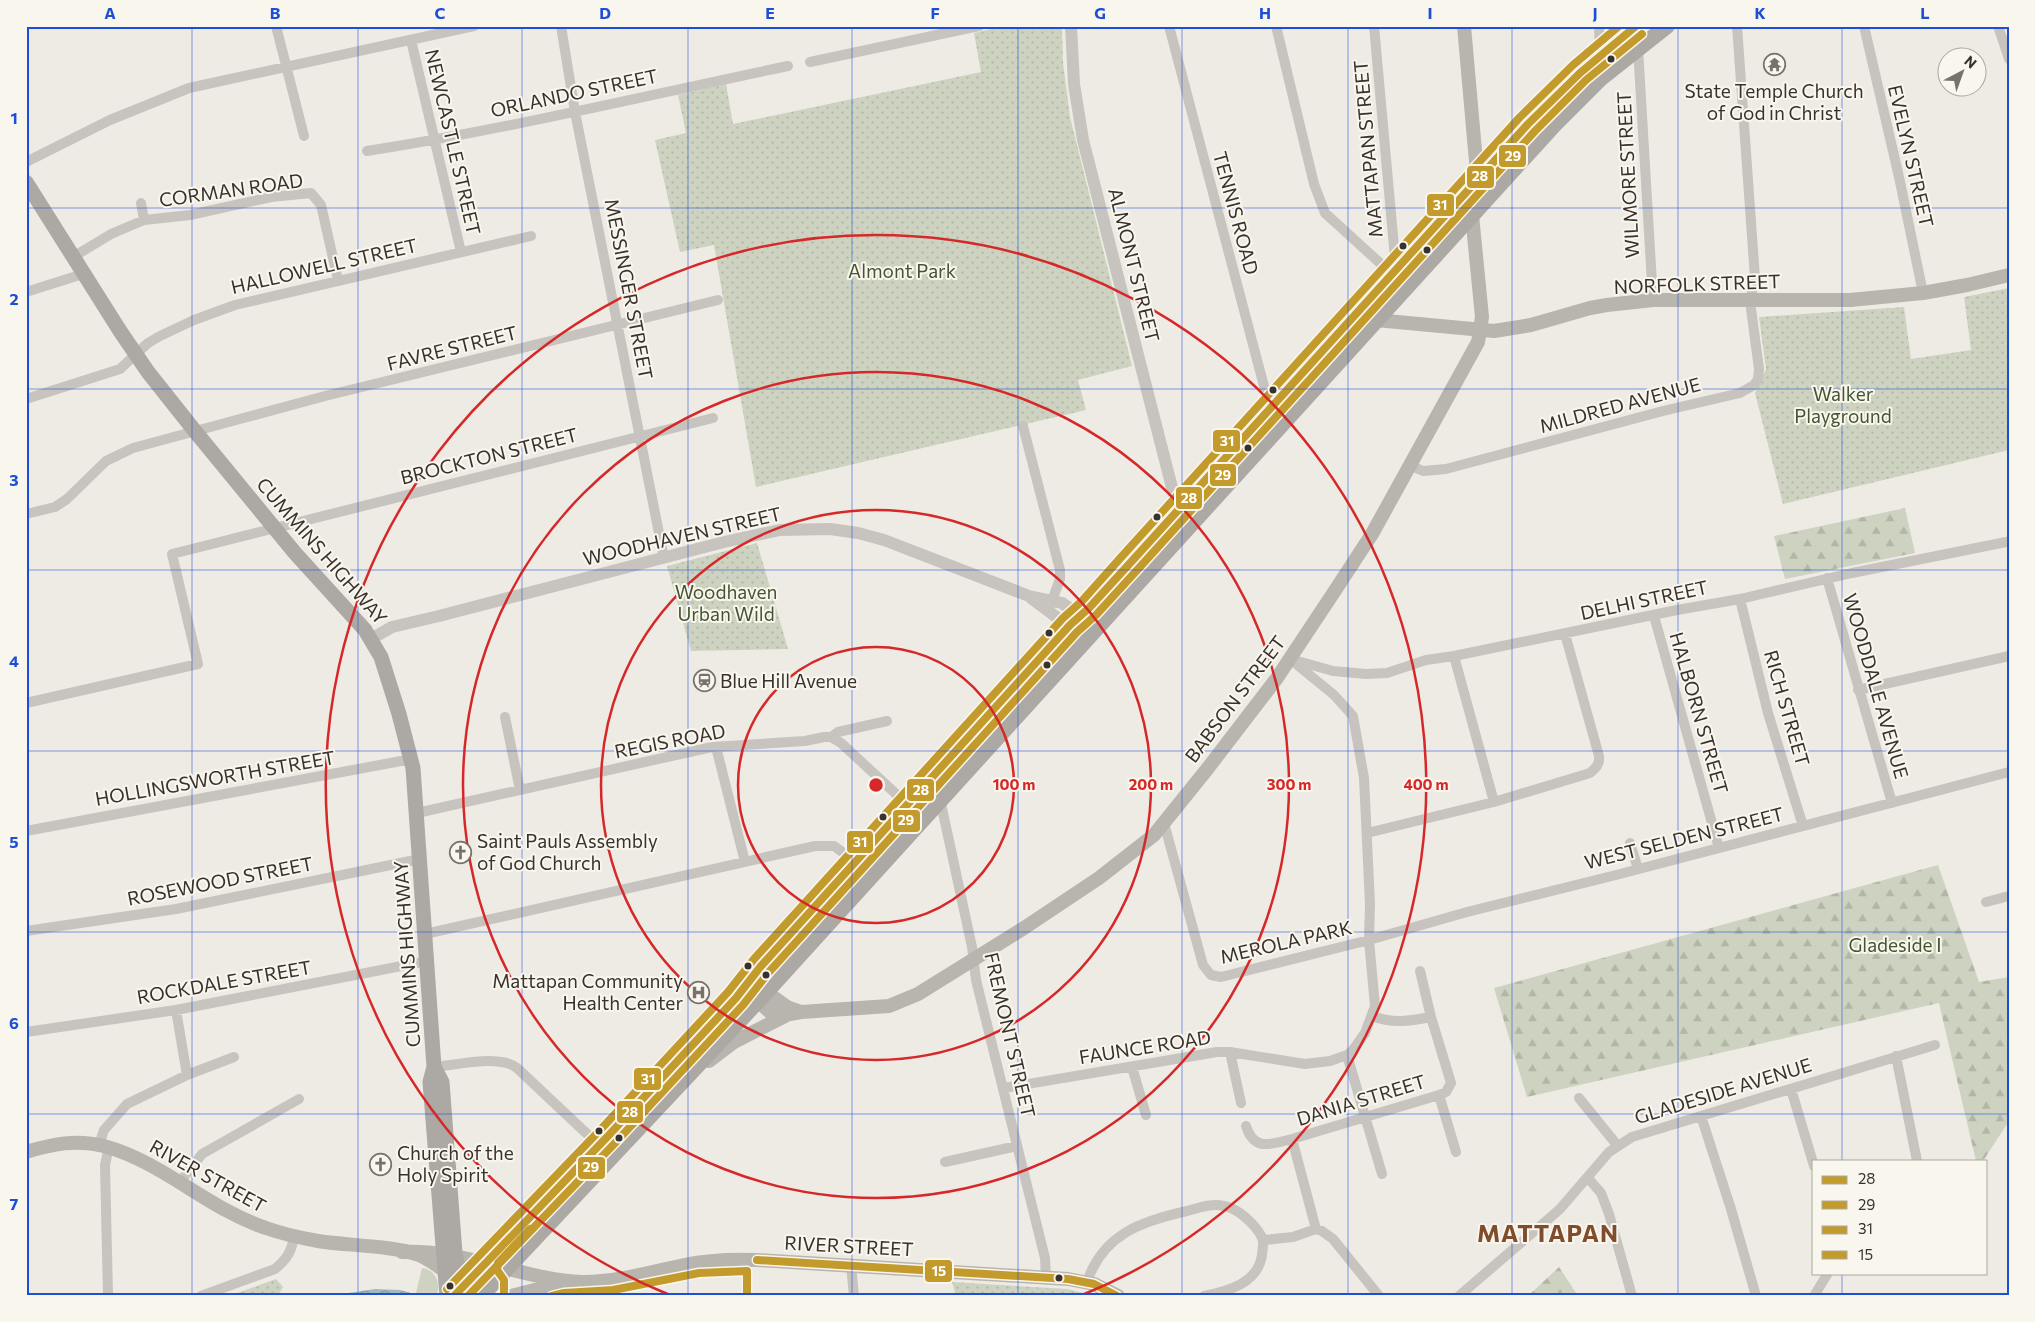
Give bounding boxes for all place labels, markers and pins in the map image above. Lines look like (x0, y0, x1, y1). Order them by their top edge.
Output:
temple icon: State Temple Church of God in Christ (1762, 53, 1786, 77)
unlabelled marker (1606, 54, 1616, 64)
place label: State Temple Church of God in Christ (1684, 79, 1864, 124)
unlabelled marker (1398, 241, 1408, 251)
unlabelled marker (1422, 245, 1432, 255)
unlabelled marker (1268, 385, 1278, 395)
unlabelled marker (1243, 443, 1253, 453)
unlabelled marker (1152, 512, 1162, 522)
unlabelled marker (1044, 628, 1054, 638)
unlabelled marker (1042, 660, 1052, 670)
station icon: Blue Hill Avenue (692, 669, 716, 693)
place label: Blue Hill Avenue (720, 669, 857, 692)
centre of rings (867, 776, 885, 794)
unlabelled marker (878, 812, 888, 822)
place label: Saint Pauls Assembly of God Church (477, 829, 658, 874)
church icon: Saint Pauls Assembly of God Church (449, 840, 473, 864)
unlabelled marker (743, 961, 753, 971)
place label: Mattapan Community Health Center (492, 969, 683, 1014)
unlabelled marker (761, 970, 771, 980)
hospital icon: Mattapan Community Health Center (687, 980, 711, 1004)
unlabelled marker (594, 1126, 604, 1136)
unlabelled marker (614, 1133, 624, 1143)
place label: Church of the Holy Spirit (397, 1141, 514, 1186)
church icon: Church of the Holy Spirit (369, 1152, 393, 1176)
unlabelled marker (1054, 1273, 1064, 1283)
unlabelled marker (445, 1281, 455, 1291)

